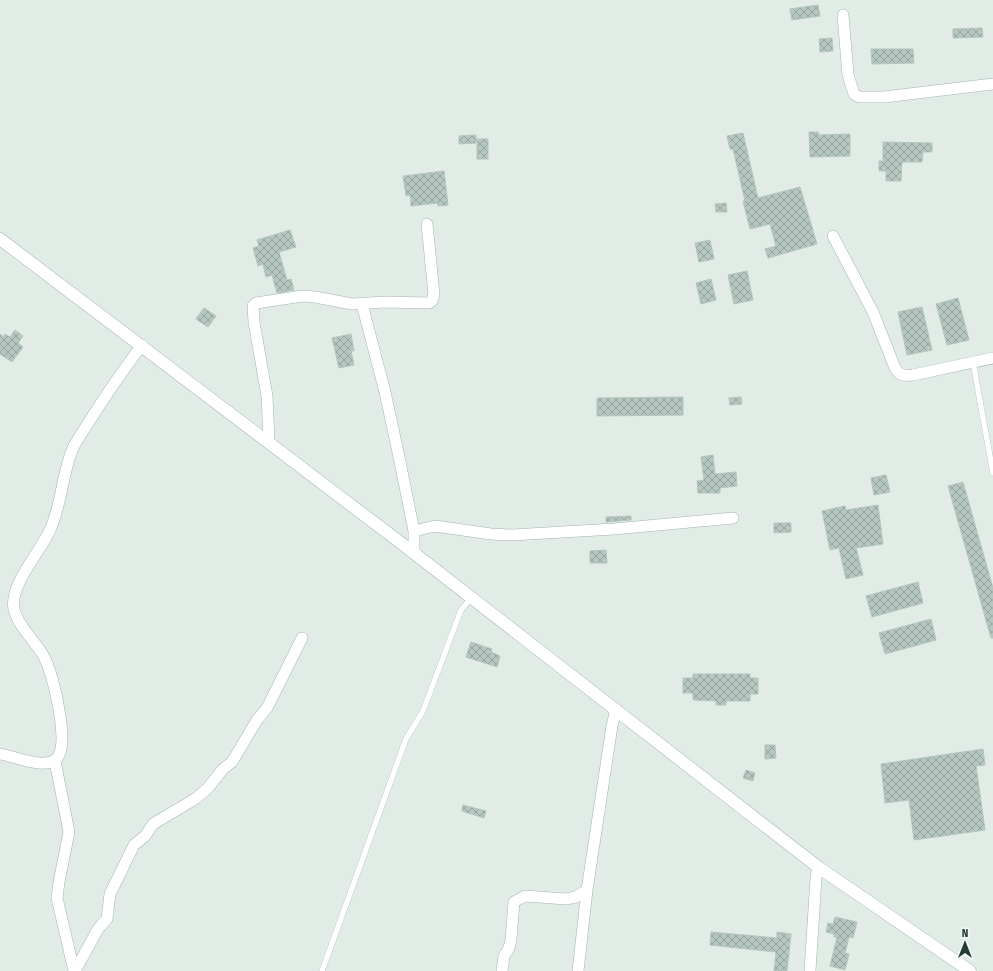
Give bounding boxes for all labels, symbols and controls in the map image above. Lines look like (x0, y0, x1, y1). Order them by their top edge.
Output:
north arrow (945, 923, 985, 963)
text: N (962, 927, 968, 940)

